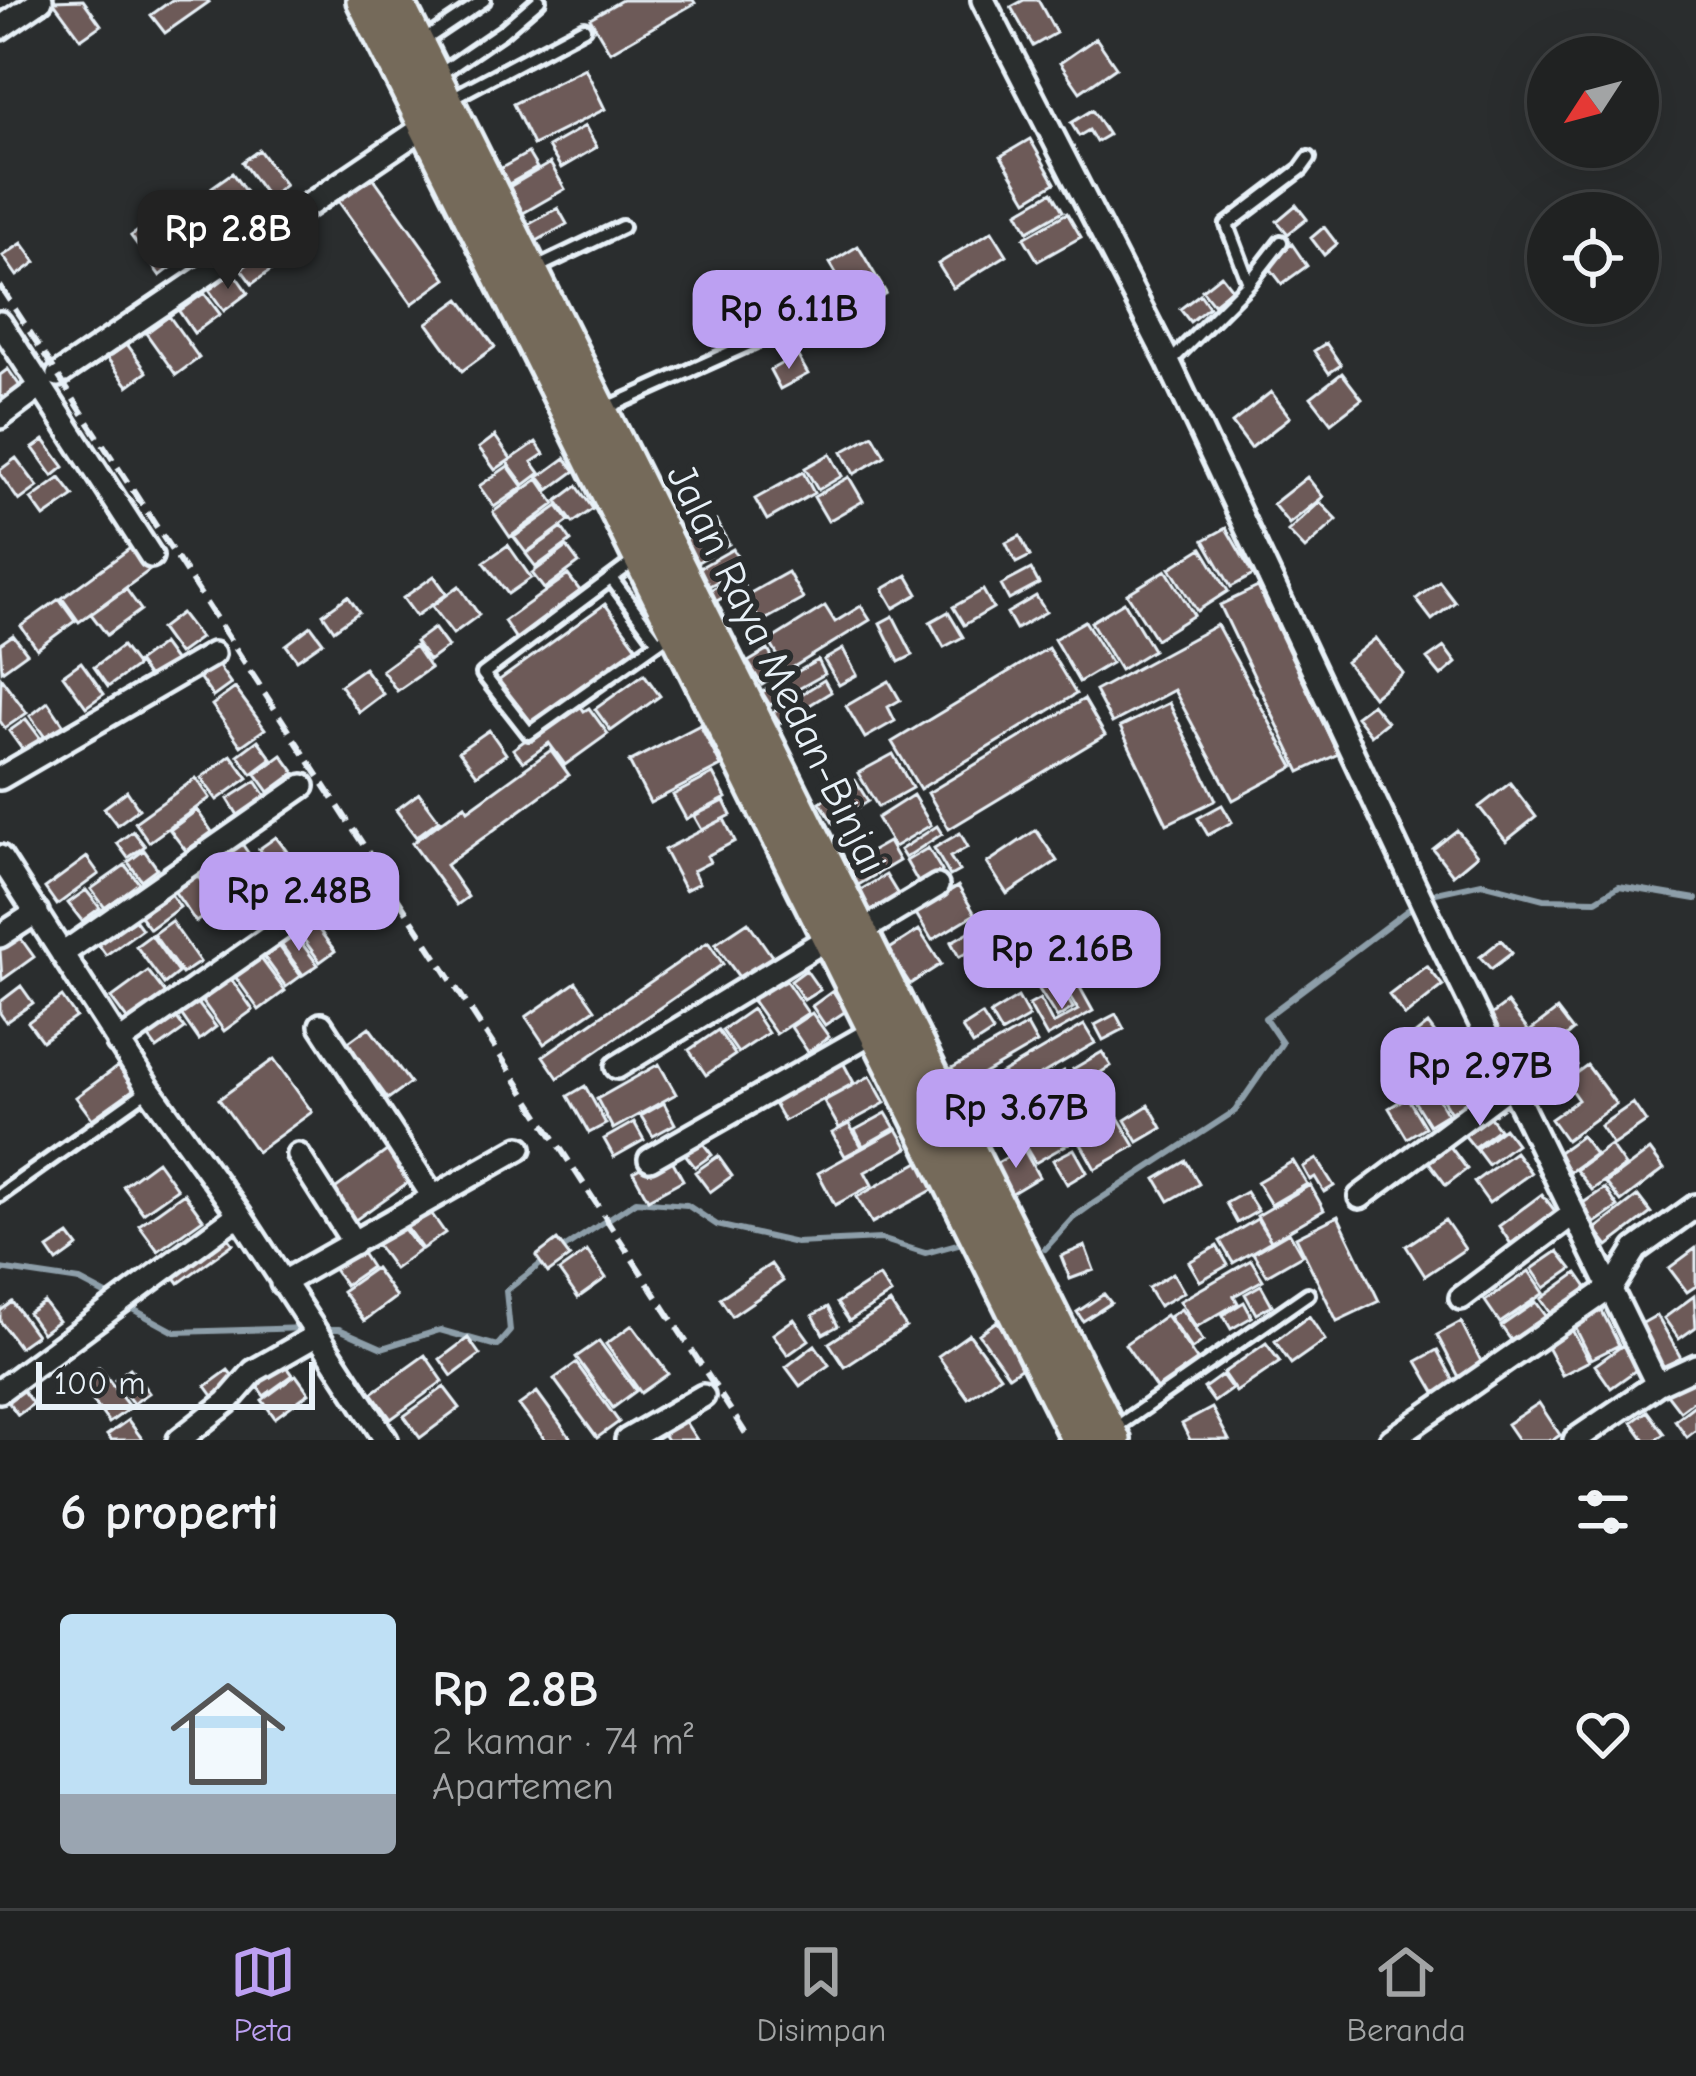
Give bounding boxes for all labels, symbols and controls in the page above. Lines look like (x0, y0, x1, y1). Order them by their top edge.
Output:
north arrow (1527, 36, 1659, 168)
map controls (1527, 36, 1659, 324)
pin: Rp 2.8B (117, 190, 339, 292)
button: locate (1527, 192, 1659, 324)
text: Rp 2.8B (164, 206, 292, 251)
pin: Rp 6.11B (665, 270, 913, 372)
text: Rp 6.11B (720, 286, 858, 331)
street label: Jalan Raya Medan-Binjai (656, 456, 897, 881)
pin: Rp 2.48B (175, 852, 423, 954)
text: Rp 2.48B (226, 868, 372, 913)
pin: Rp 2.16B (938, 910, 1186, 1012)
text: Rp 2.16B (991, 926, 1133, 971)
pin: Rp 2.97B (1356, 1027, 1604, 1129)
text: Rp 2.97B (1407, 1043, 1553, 1088)
pin: Rp 3.67B (892, 1069, 1140, 1171)
text: Rp 3.67B (943, 1085, 1089, 1130)
scale bar (36, 1356, 315, 1409)
text: 100 m (54, 1364, 146, 1402)
icon: filters (1570, 1479, 1636, 1545)
text: 6 properti (60, 1483, 279, 1542)
text: Rp 2.8B (432, 1660, 598, 1719)
icon: home (156, 1662, 300, 1806)
icon: heart (1570, 1701, 1636, 1767)
text: 2 kamar · 74 m² (432, 1719, 694, 1764)
text: Apartemen (432, 1764, 614, 1809)
tab: Peta (230, 1939, 296, 2049)
tab: Disimpan (757, 1939, 886, 2049)
tab: Beranda (1347, 1939, 1466, 2049)

